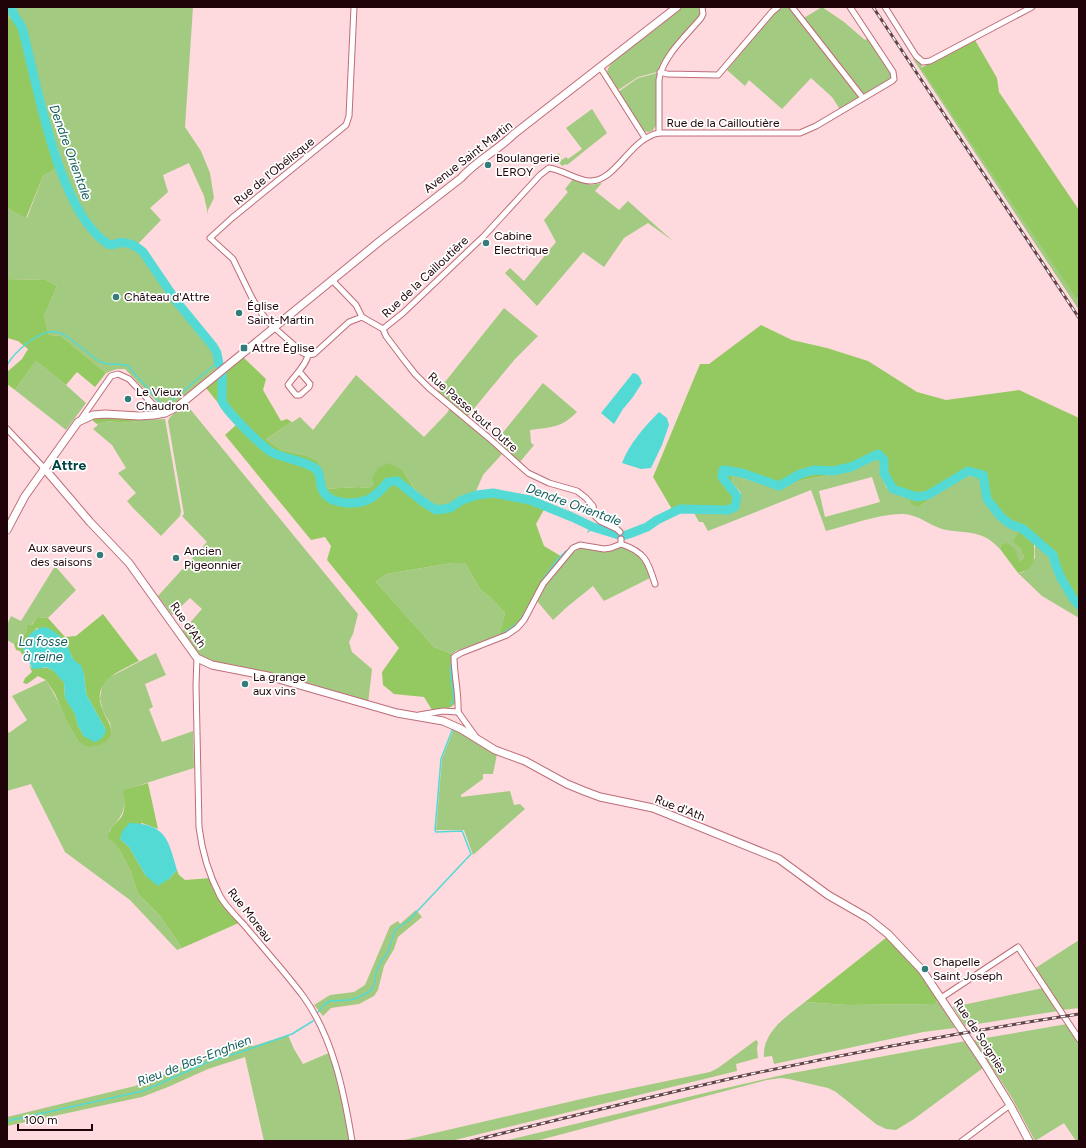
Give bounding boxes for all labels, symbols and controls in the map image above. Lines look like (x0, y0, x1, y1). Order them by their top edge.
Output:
water label: Dendre Orientale (46, 103, 95, 202)
street label: Rue de la Cailloutière (667, 116, 780, 130)
street label: Avenue Saint Martin (421, 118, 515, 196)
street label: Rue de l'Obélisque (231, 134, 317, 208)
place label: Boulangerie LEROY (496, 151, 560, 179)
marker: Boulangerie LEROY (483, 160, 493, 170)
place label: Cabine Electrique (494, 229, 549, 257)
street label: Rue de la Cailloutière (379, 233, 471, 321)
marker: Cabine Electrique (481, 238, 491, 248)
place label: Château d'Attre (124, 290, 210, 304)
marker: Château d'Attre (111, 292, 121, 302)
place label: Église Saint-Martin (247, 299, 314, 327)
marker: Église Saint-Martin (234, 308, 244, 318)
place label: Attre Église (252, 341, 315, 355)
marker: Attre Église (239, 343, 249, 353)
street label: Rue Passe tout Outre (425, 369, 521, 455)
place label: Le Vieux Chaudron (136, 385, 189, 413)
marker: Le Vieux Chaudron (123, 394, 133, 404)
district label: Attre (52, 457, 86, 474)
water label: Dendre Orientale (524, 480, 623, 529)
place label: Aux saveurs des saisons (28, 541, 92, 569)
place label: Ancien Pigeonnier (184, 544, 241, 572)
marker: Aux saveurs des saisons (95, 550, 105, 560)
marker: Ancien Pigeonnier (171, 553, 181, 563)
street label: Rue d'Ath (167, 599, 209, 651)
water label: La fosse à reine (18, 634, 68, 664)
place label: La grange aux vins (253, 670, 306, 698)
marker: La grange aux vins (240, 679, 250, 689)
street label: Rue d'Ath (653, 792, 707, 824)
street label: Rue Moreau (225, 885, 275, 945)
place label: Chapelle Saint Joseph (933, 955, 1003, 983)
marker: Chapelle Saint Joseph (920, 964, 930, 974)
street label: Rue de Soignies (951, 996, 1010, 1076)
water label: Rieu de Bas-Enghien (135, 1032, 253, 1089)
scale bar (18, 1106, 92, 1132)
text: 100 m (24, 1113, 58, 1127)

